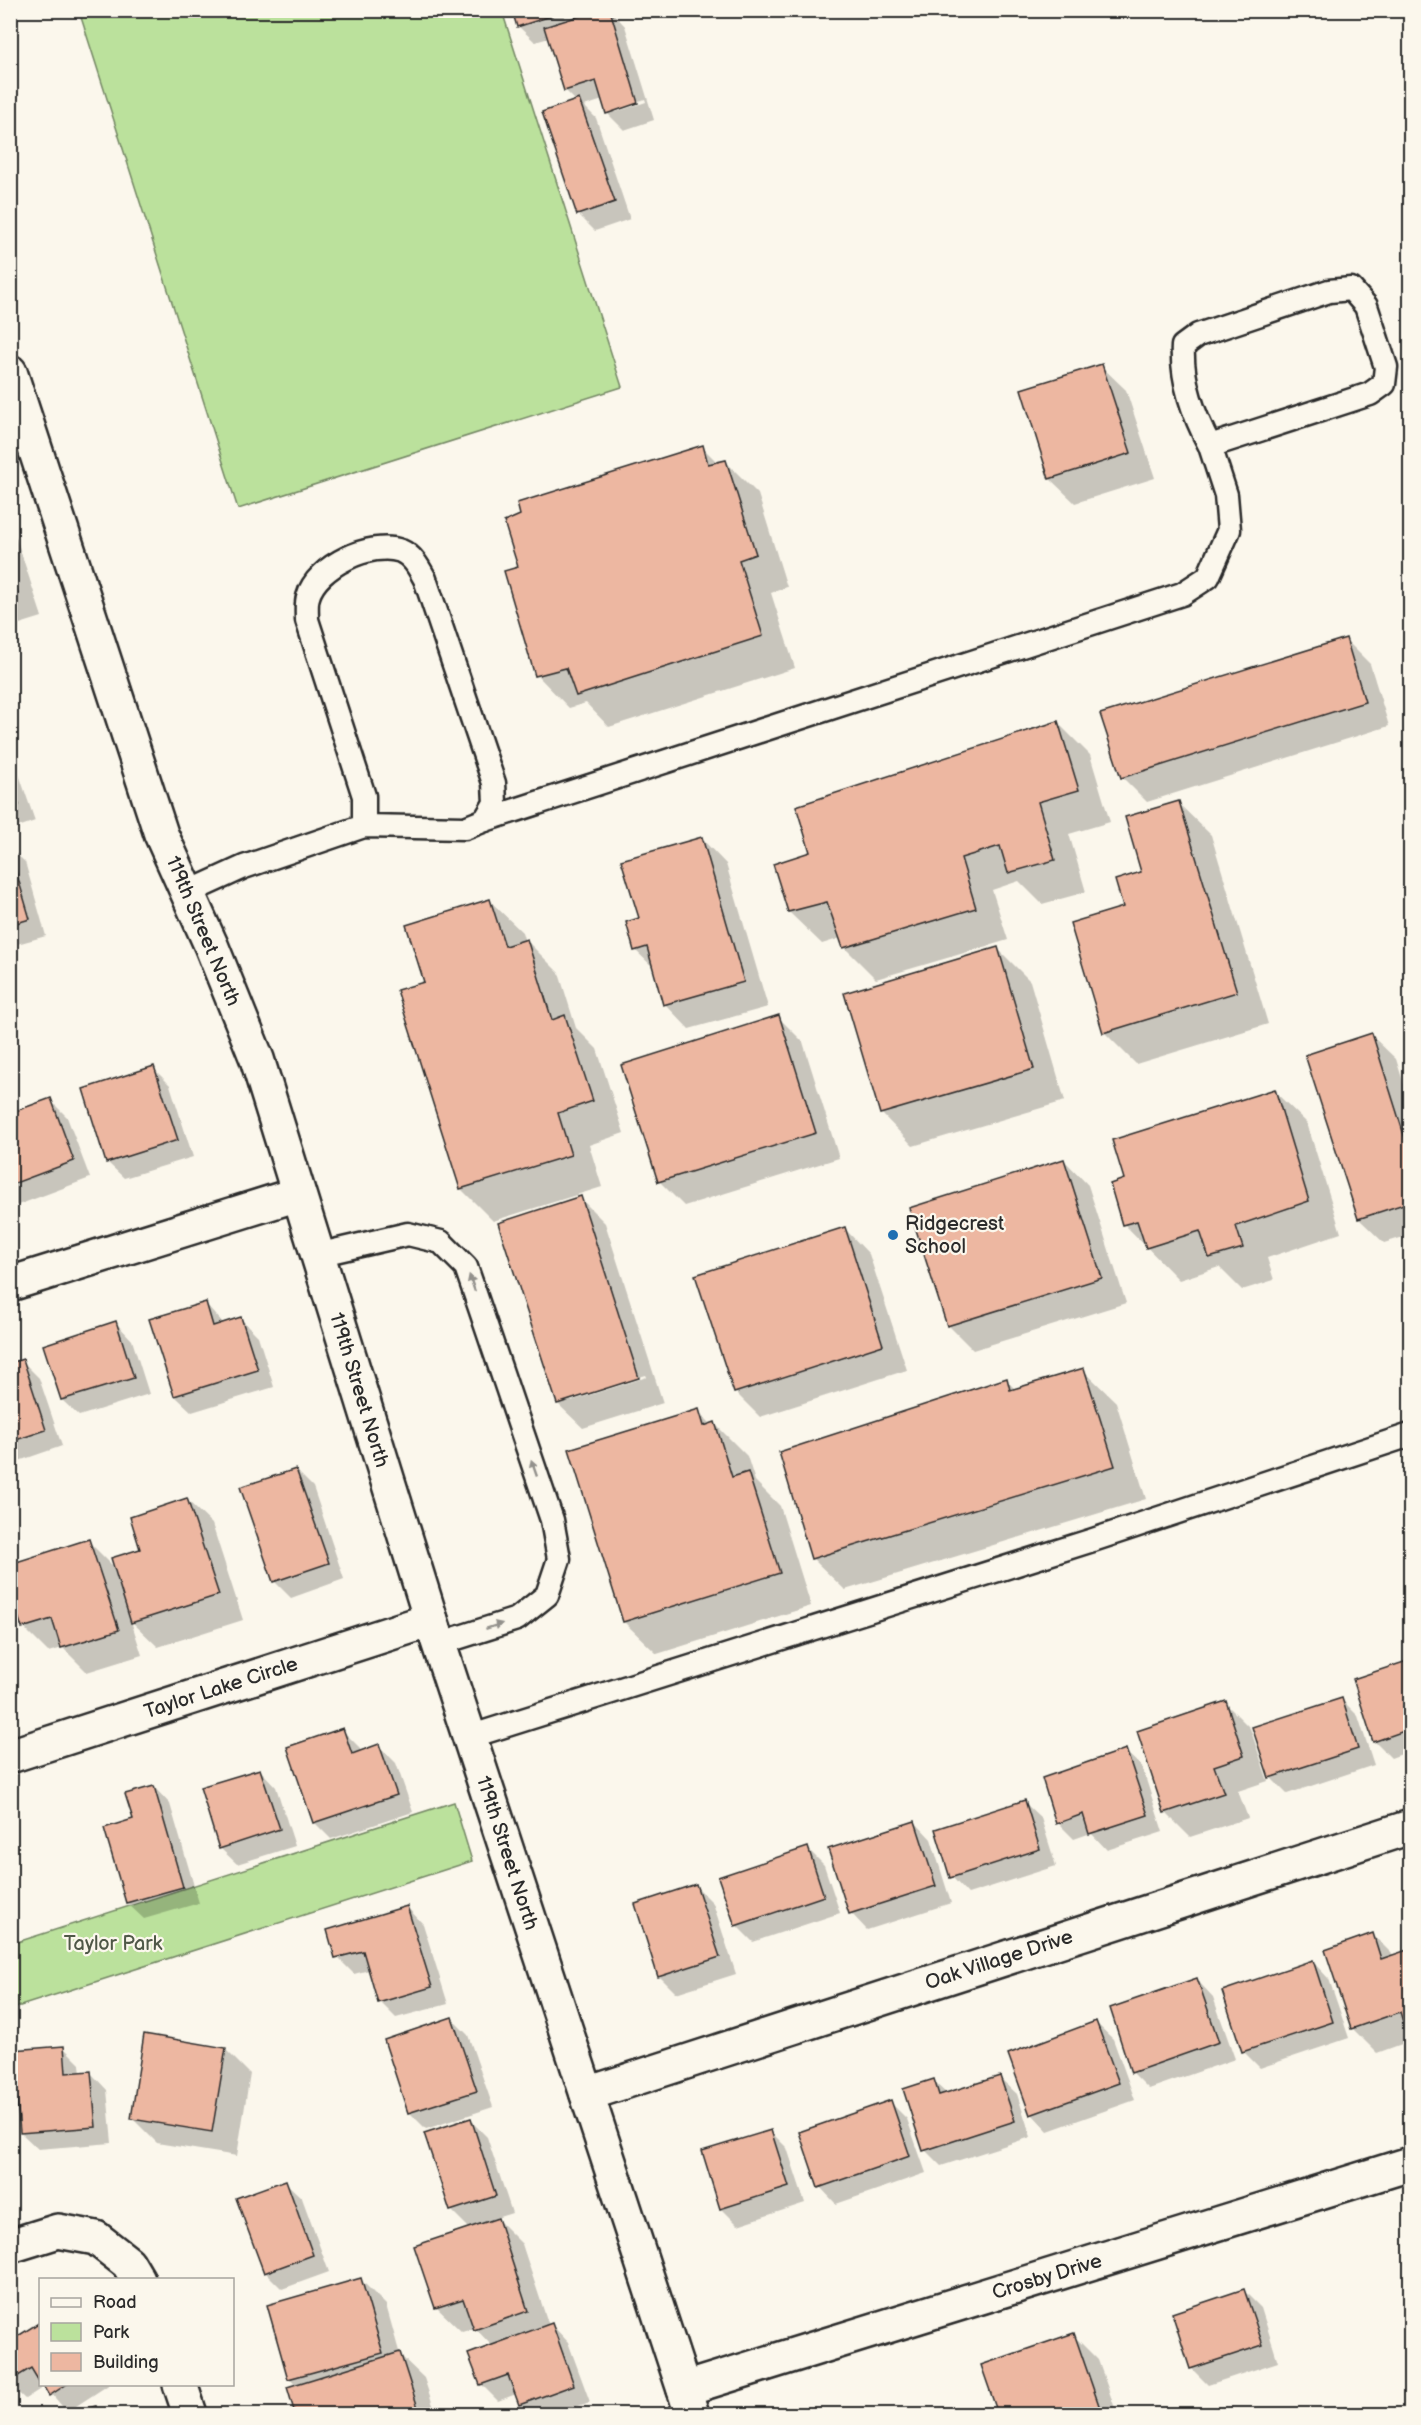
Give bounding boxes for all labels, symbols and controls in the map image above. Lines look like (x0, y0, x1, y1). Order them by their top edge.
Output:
street label: 119th Street North (161, 852, 245, 1010)
place label: Ridgecrest School (905, 1212, 1004, 1259)
marker: Ridgecrest School (886, 1228, 900, 1242)
one-way arrow (466, 1274, 476, 1292)
street label: 119th Street North (324, 1310, 394, 1470)
one-way arrow (529, 1459, 539, 1477)
one-way arrow (485, 1621, 503, 1630)
street label: Taylor Lake Circle (141, 1652, 301, 1724)
street label: 119th Street North (471, 1773, 543, 1933)
street label: Oak Village Drive (922, 1925, 1076, 1995)
park label: Taylor Park (64, 1932, 163, 1956)
street label: Crosby Drive (989, 2249, 1105, 2305)
legend (39, 2278, 234, 2386)
text: Road (93, 2292, 137, 2313)
text: Park (93, 2322, 129, 2343)
text: Building (93, 2352, 159, 2373)

